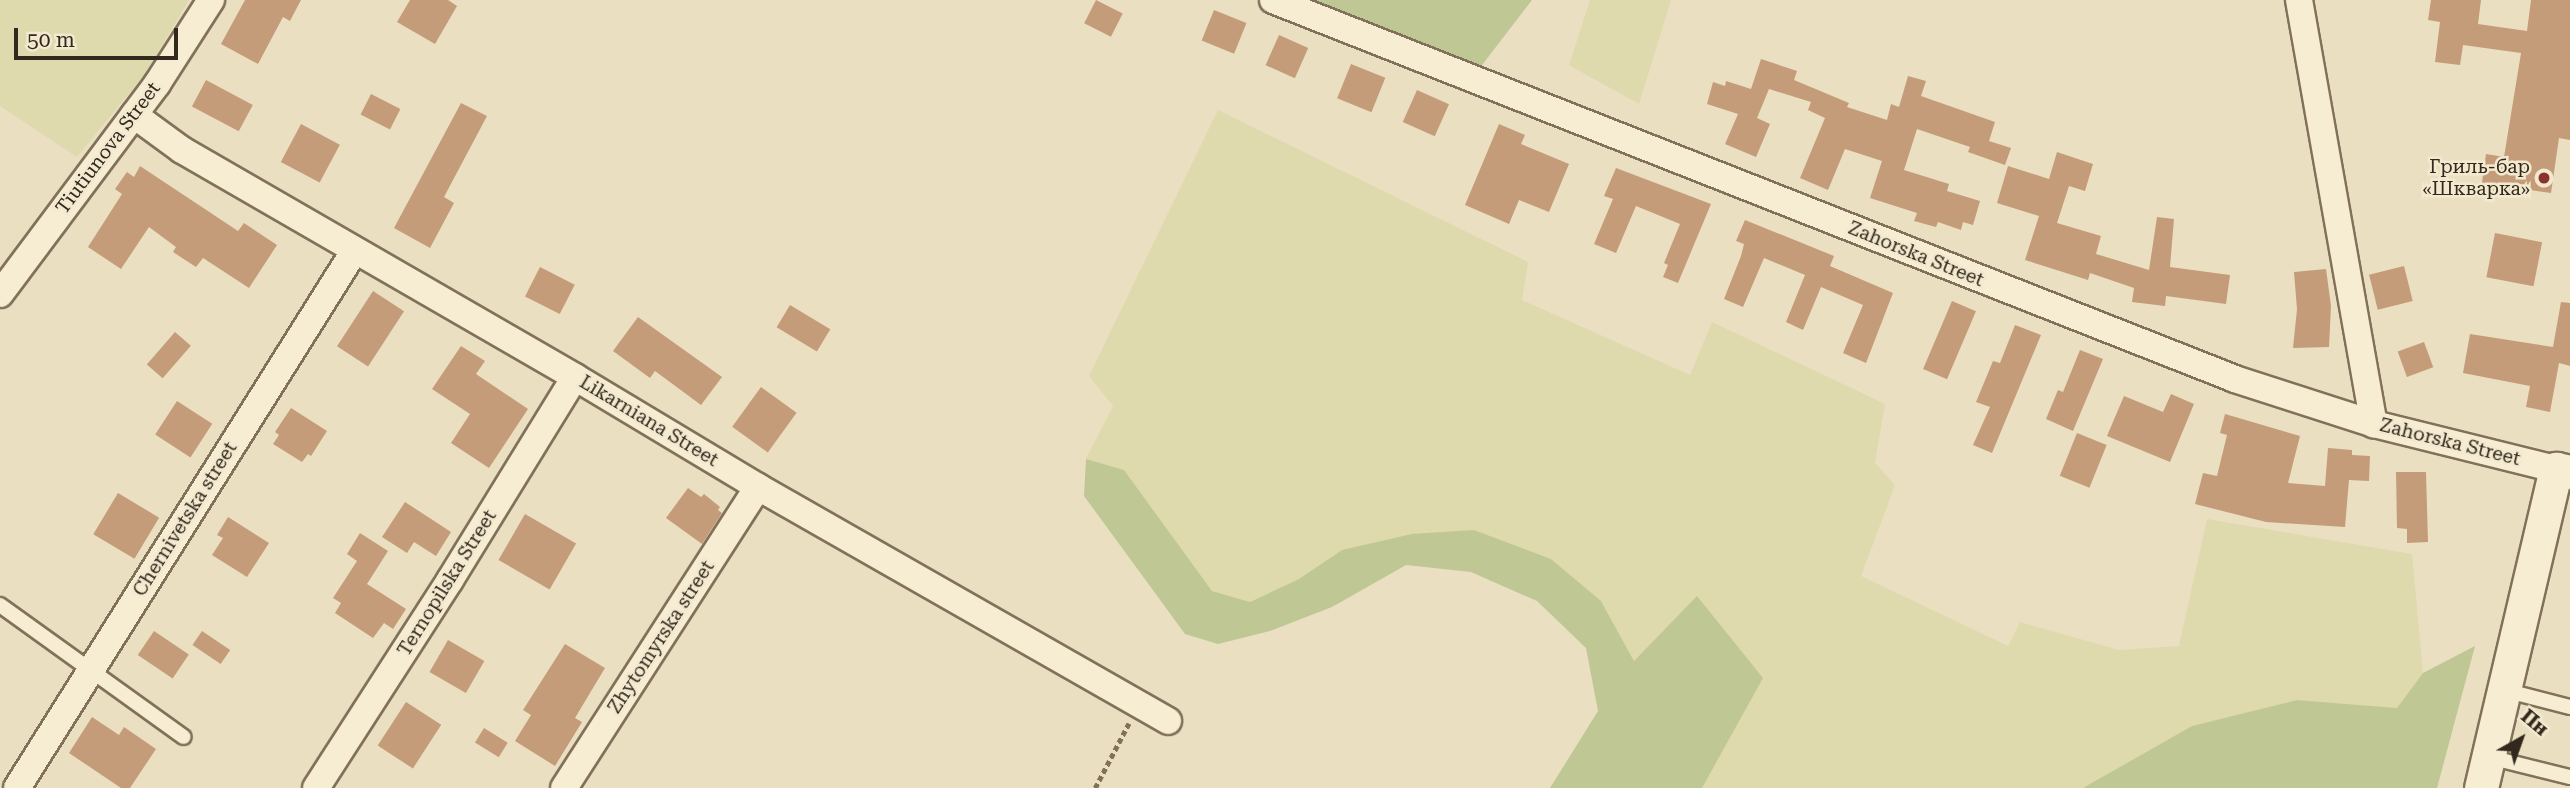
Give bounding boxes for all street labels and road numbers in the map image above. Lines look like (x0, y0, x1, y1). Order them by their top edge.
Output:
street label: Tiutiunova Street (51, 77, 165, 219)
street label: Zahorska Street (1845, 216, 1987, 292)
street label: Likarniana Street (576, 371, 722, 471)
street label: Zahorska Street (2377, 414, 2523, 470)
street label: Chernivetska street (128, 438, 242, 600)
street label: Ternopilska Street (393, 506, 501, 660)
street label: Zhytomyrska street (603, 556, 719, 718)

